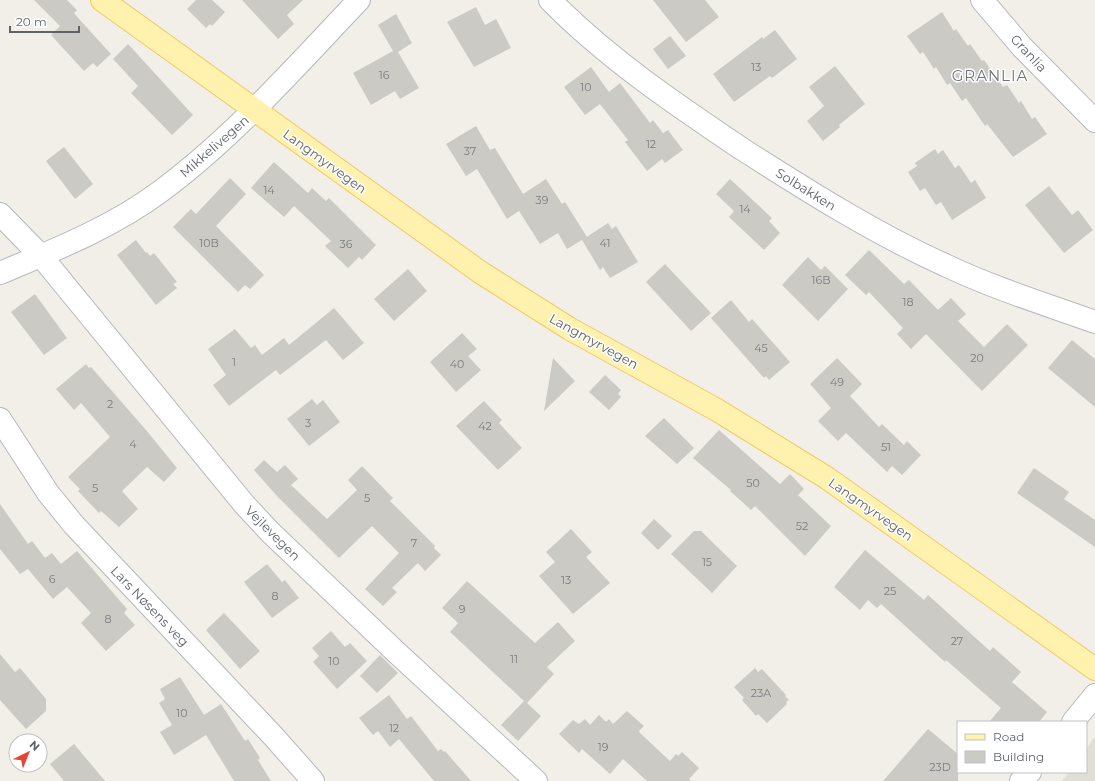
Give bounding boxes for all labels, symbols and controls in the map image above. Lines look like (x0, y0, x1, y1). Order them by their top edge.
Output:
scale bar (10, 8, 79, 34)
text: 20 m (16, 14, 47, 29)
street label: Granlia (1008, 31, 1050, 75)
house number: 13 (751, 60, 761, 74)
district label: GRANLIA (952, 66, 1028, 85)
house number: 16 (379, 68, 390, 82)
house number: 10 (580, 80, 592, 94)
street label: Mikkelivegen (176, 112, 252, 180)
street label: Langmyrvegen (280, 125, 370, 197)
house number: 12 (646, 137, 656, 151)
house number: 37 (464, 144, 476, 158)
street label: Solbakken (773, 164, 839, 214)
house number: 14 (263, 183, 275, 197)
house number: 39 (536, 193, 549, 207)
house number: 14 (739, 202, 751, 216)
house number: 10B (199, 236, 219, 250)
house number: 41 (600, 236, 610, 250)
house number: 36 (340, 237, 353, 251)
house number: 16B (812, 273, 830, 287)
house number: 18 (903, 295, 914, 309)
street label: Langmyrvegen (547, 310, 641, 372)
house number: 45 (754, 341, 768, 355)
house number: 20 (970, 351, 984, 365)
house number: 1 (232, 355, 236, 369)
house number: 40 (450, 357, 464, 371)
house number: 49 (830, 375, 844, 389)
house number: 2 (107, 397, 113, 411)
house number: 3 (305, 416, 311, 430)
house number: 42 (478, 419, 492, 433)
house number: 4 (129, 437, 137, 451)
house number: 51 (881, 440, 891, 454)
street label: Langmyrvegen (826, 474, 916, 544)
house number: 50 (746, 476, 760, 490)
house number: 5 (92, 481, 98, 495)
house number: 5 (364, 491, 370, 505)
street label: Vejlevegen (242, 502, 304, 564)
house number: 52 (796, 519, 808, 533)
house number: 7 (411, 536, 417, 550)
house number: 15 (702, 555, 712, 569)
street label: Lars Nøsens veg (108, 563, 192, 649)
house number: 6 (49, 572, 56, 586)
house number: 13 (561, 573, 571, 587)
house number: 25 (884, 584, 896, 598)
house number: 8 (271, 589, 279, 603)
house number: 9 (459, 602, 466, 616)
house number: 8 (104, 612, 112, 626)
house number: 27 (951, 634, 963, 648)
house number: 11 (510, 652, 518, 666)
house number: 10 (328, 654, 340, 668)
house number: 23A (751, 686, 771, 700)
house number: 10 (176, 706, 188, 720)
house number: 12 (389, 721, 399, 735)
legend (957, 721, 1087, 773)
text: Road (993, 729, 1024, 744)
north arrow (8, 733, 48, 773)
text: N (27, 738, 43, 754)
house number: 19 (598, 740, 609, 754)
text: Building (993, 749, 1044, 764)
house number: 23D (929, 760, 951, 774)

